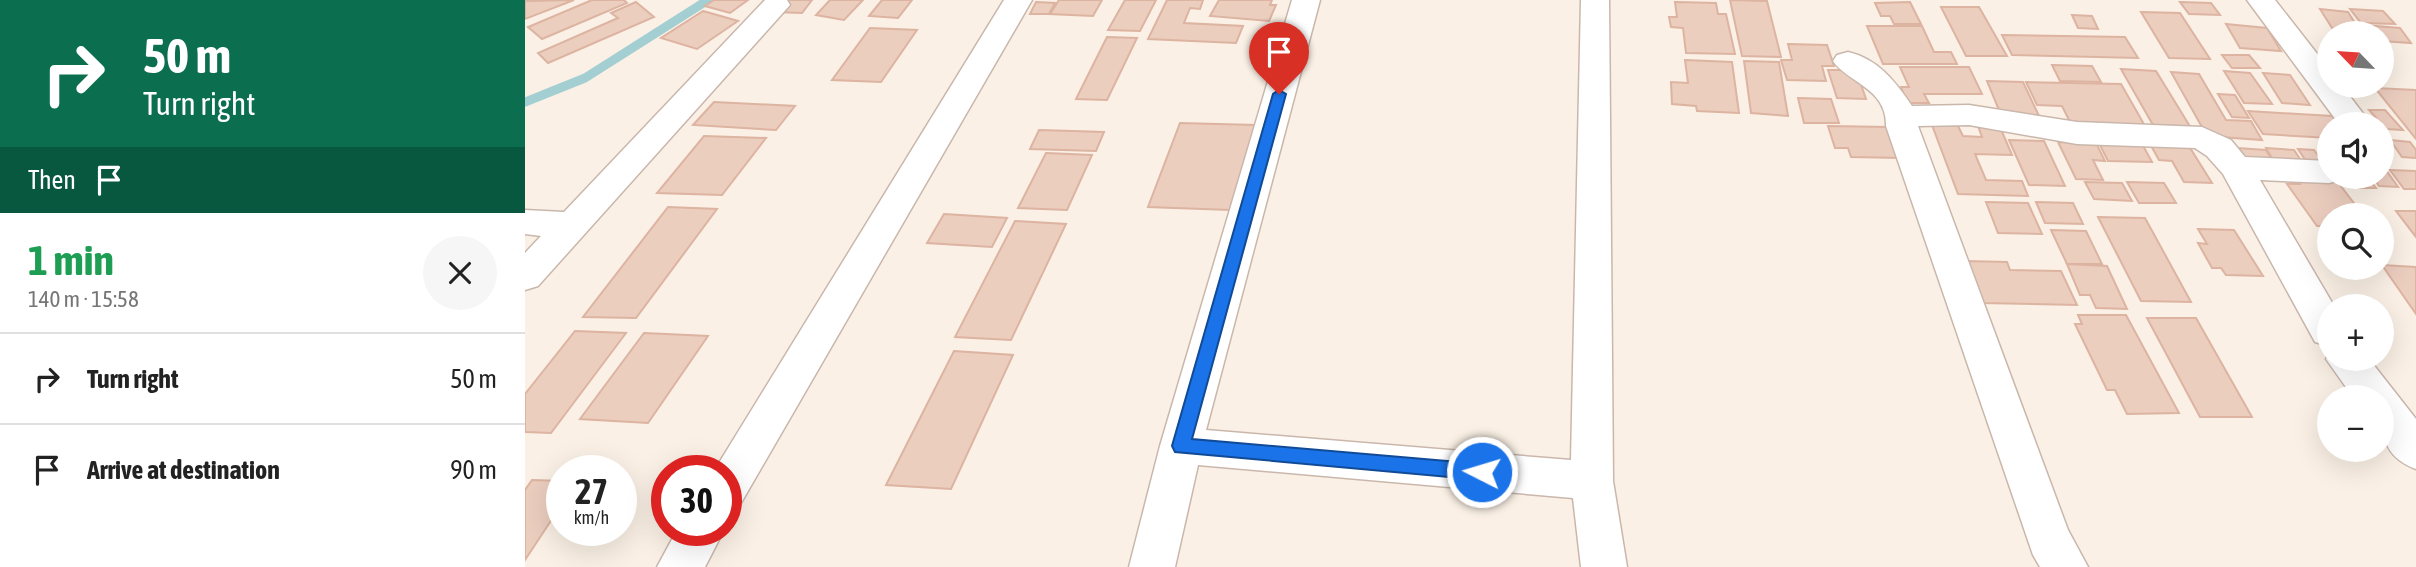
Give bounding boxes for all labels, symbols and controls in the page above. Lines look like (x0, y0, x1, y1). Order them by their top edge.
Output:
north arrow (2317, 21, 2394, 98)
map controls (2317, 21, 2394, 462)
pin (1249, 22, 1309, 94)
text: 50 m (143, 27, 231, 83)
icon: right (28, 28, 119, 119)
icon: arrive (1260, 33, 1298, 71)
text: Turn right (143, 85, 256, 122)
button: sound (2317, 112, 2394, 189)
icon: arrive (90, 161, 128, 199)
text: Then (28, 165, 76, 195)
button: search (2317, 203, 2394, 280)
text: 1 min (28, 236, 114, 284)
button: close (423, 236, 497, 310)
text: 140 m · 15:58 (28, 286, 139, 312)
button: + (2317, 294, 2394, 371)
icon: right (28, 360, 66, 398)
text: Turn right (87, 364, 178, 394)
text: 50 m (450, 364, 497, 394)
button: − (2317, 385, 2394, 462)
position arrow (1445, 435, 1519, 509)
icon: arrive (28, 451, 66, 489)
text: Arrive at destination (87, 455, 280, 485)
text: 90 m (450, 455, 497, 485)
speed limit sign: 30 (651, 455, 742, 546)
text: 27 (575, 471, 608, 511)
text: km/h (574, 507, 609, 528)

